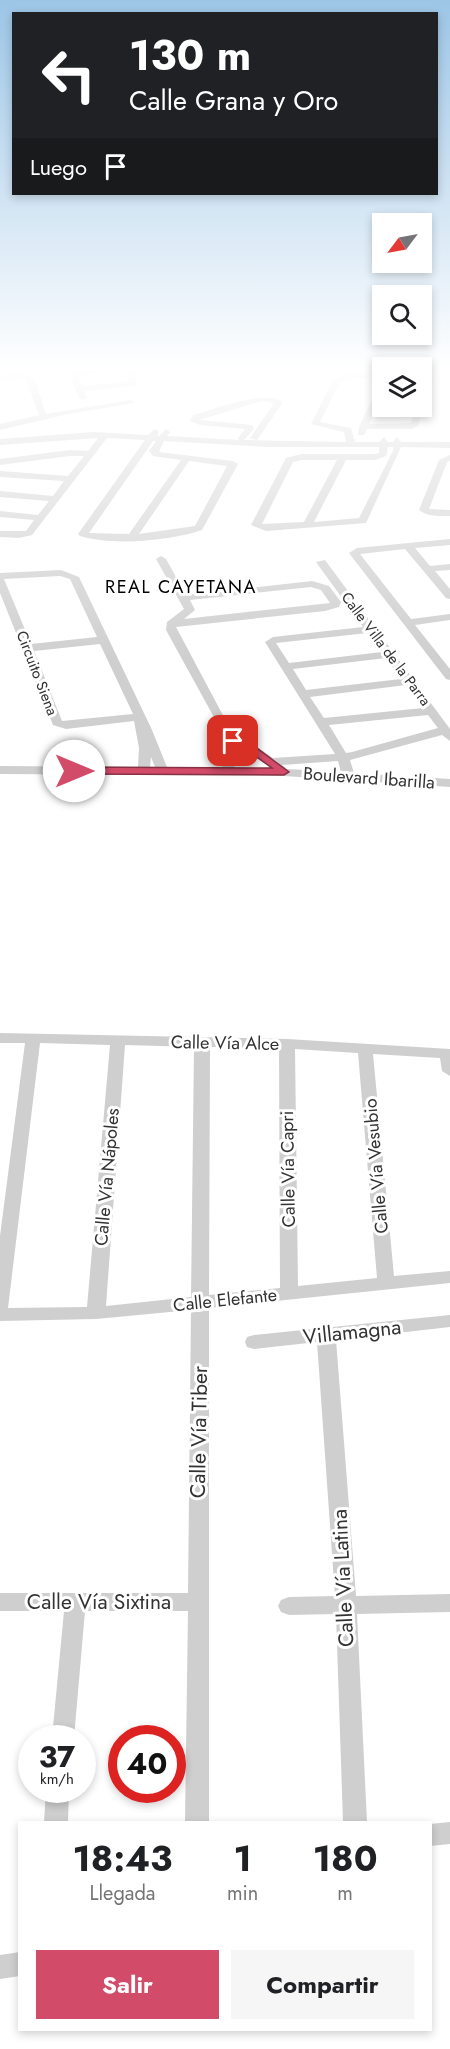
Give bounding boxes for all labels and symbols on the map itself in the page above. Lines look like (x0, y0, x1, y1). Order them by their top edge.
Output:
north arrow (372, 213, 432, 273)
district label: REAL CAYETANA (105, 574, 257, 600)
street label: Calle Villa de la Parra (336, 587, 436, 711)
street label: Circuito Siena (11, 627, 63, 719)
pin (207, 715, 258, 766)
position arrow (42, 739, 106, 803)
street label: Boulevard Ibarilla (302, 760, 436, 796)
street label: Calle Vía Alce (171, 1029, 279, 1057)
street label: Calle Vía Vesubio (357, 1097, 395, 1235)
street label: Calle Vía Nápoles (88, 1107, 126, 1247)
street label: Calle Vía Capri (274, 1110, 302, 1228)
street label: Calle Elefante (172, 1282, 278, 1318)
street label: Villamagna (301, 1312, 403, 1352)
street label: Calle Vía Tiber (183, 1365, 215, 1498)
street label: Calle Vía Latina (324, 1508, 362, 1648)
street label: Calle Vía Sixtina (27, 1587, 171, 1617)
speed limit sign: 40 (108, 1725, 186, 1803)

